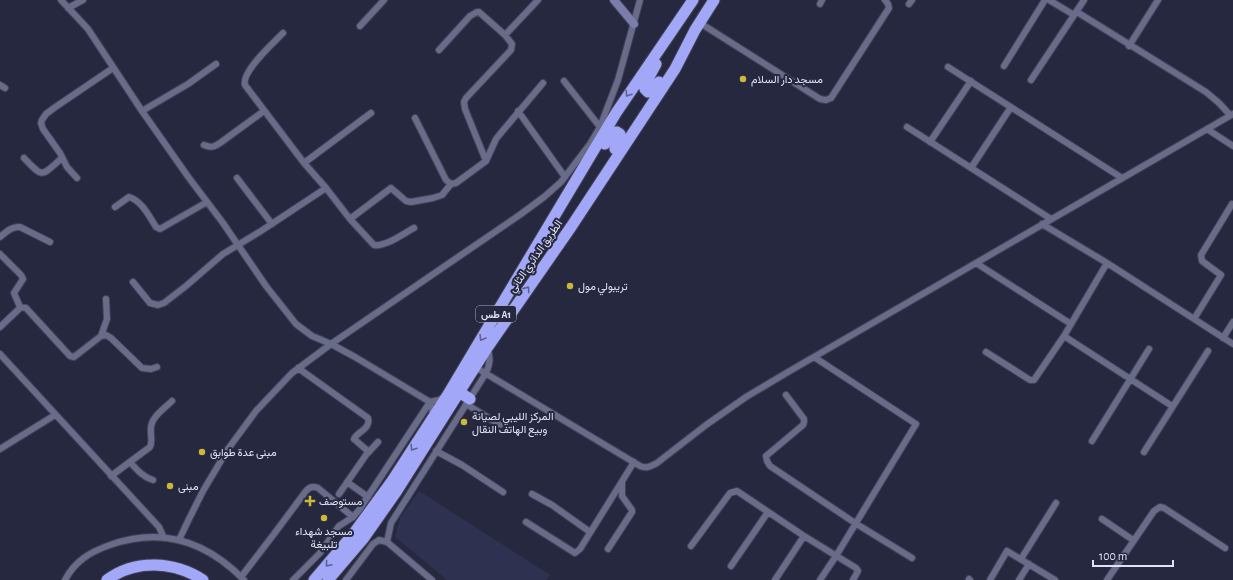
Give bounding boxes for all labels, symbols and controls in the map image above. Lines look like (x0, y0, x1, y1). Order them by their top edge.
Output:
marker: مسجد دار السلام (738, 74, 748, 84)
place label: مسجد دار السلام (751, 74, 823, 87)
one-way arrow (626, 90, 633, 97)
street label: الطريق الدائري الثاني (506, 218, 568, 297)
marker: تريبولي مول (565, 281, 575, 291)
place label: تريبولي مول (578, 281, 628, 296)
one-way arrow (522, 286, 530, 293)
road number: طس A1 (476, 306, 516, 322)
one-way arrow (479, 334, 486, 341)
place label: المركز الليبي لصيانة وبيع الهاتف النقال (472, 411, 554, 437)
marker: المركز الليبي لصيانة وبيع الهاتف النقال (459, 417, 469, 427)
one-way arrow (410, 444, 418, 451)
marker: مبنى عدة طوابق (197, 447, 207, 457)
place label: مبنى عدة طوابق (210, 447, 277, 459)
marker: مبنى (165, 481, 175, 491)
place label: مبنى (178, 481, 199, 493)
marker: مستوصف (304, 495, 316, 507)
place label: مستوصف (319, 496, 363, 508)
marker: مسجد شهداء تلبيغة (319, 513, 329, 523)
place label: مسجد شهداء تلبيغة (295, 526, 353, 551)
scale bar (1093, 542, 1173, 568)
text: 100 m (1099, 550, 1127, 562)
one-way arrow (326, 560, 333, 567)

